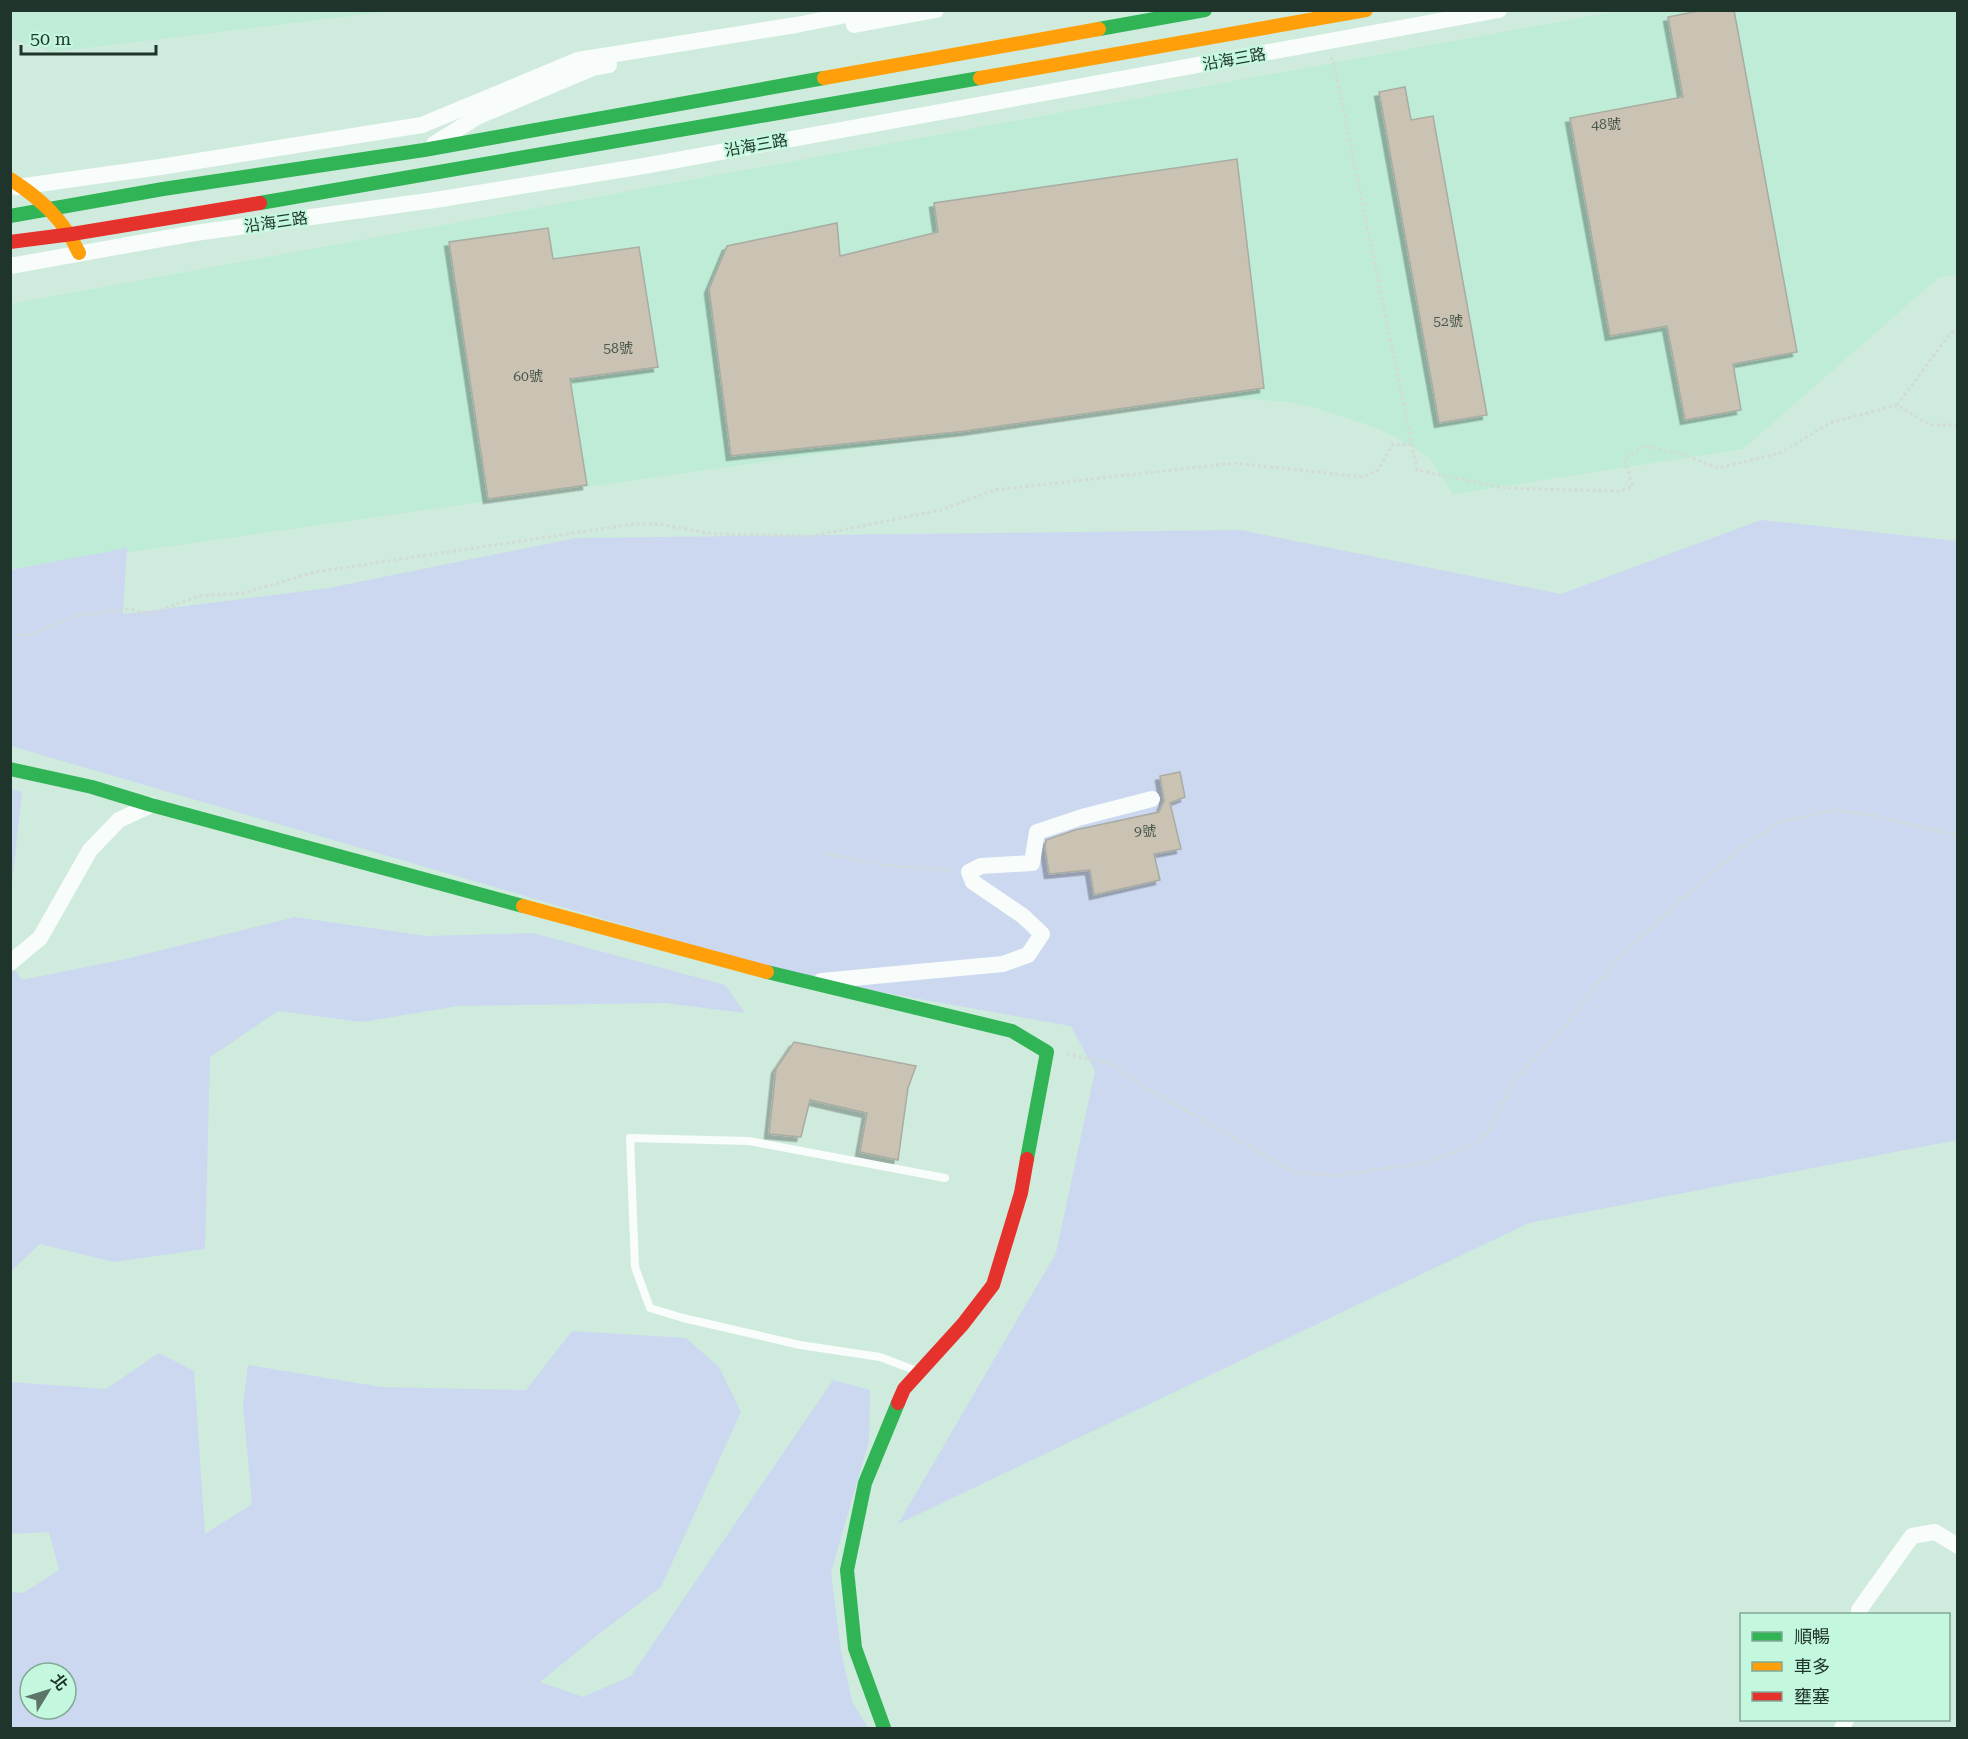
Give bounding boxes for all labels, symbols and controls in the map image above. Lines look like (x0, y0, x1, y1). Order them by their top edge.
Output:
scale bar (21, 18, 156, 56)
text: 50 m (30, 28, 71, 49)
street label: 沿海三路 (1201, 44, 1267, 74)
house number: 48號 (1591, 116, 1621, 132)
street label: 沿海三路 (723, 130, 789, 160)
street label: 沿海三路 (243, 208, 309, 236)
house number: 52號 (1433, 313, 1463, 329)
house number: 58號 (603, 340, 633, 356)
house number: 60號 (513, 368, 543, 384)
house number: 9號 (1134, 823, 1156, 839)
legend (1740, 1613, 1950, 1721)
text: 順暢 (1794, 1626, 1830, 1647)
text: 車多 (1794, 1656, 1830, 1677)
north arrow (18, 1661, 78, 1721)
text: 北 (47, 1670, 72, 1694)
text: 壅塞 (1794, 1686, 1830, 1707)

